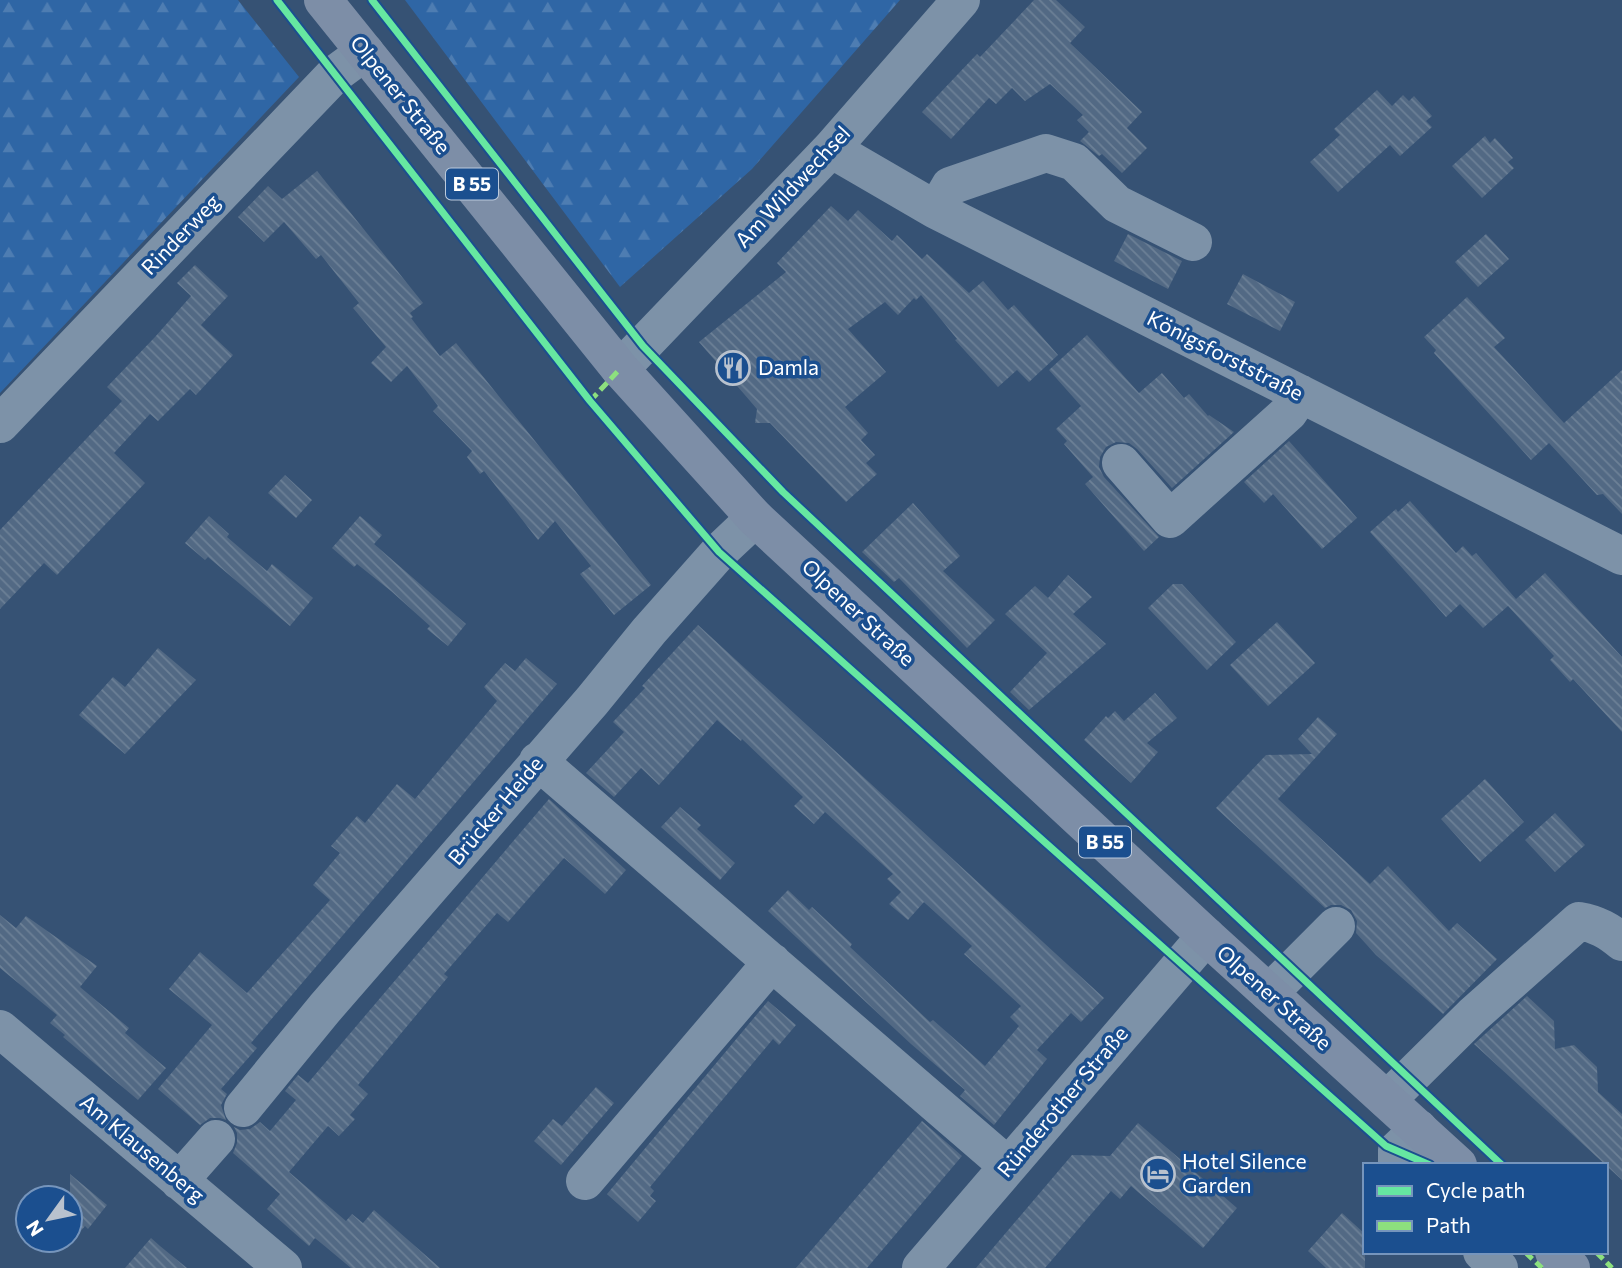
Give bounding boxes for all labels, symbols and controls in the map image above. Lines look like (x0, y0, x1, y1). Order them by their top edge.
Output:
street label: Olpener Straße (346, 30, 457, 158)
street label: Am Wildwechsel (729, 120, 855, 252)
road number: B 55 (446, 168, 498, 200)
street label: Rinderweg (136, 189, 224, 279)
street label: Königsforststraße (1143, 305, 1308, 405)
restaurant icon: Damla (714, 349, 752, 387)
place label: Damla (758, 354, 819, 379)
street label: Olpener Straße (797, 553, 921, 671)
street label: Brücker Heide (442, 751, 547, 869)
road number: B 55 (1079, 827, 1131, 858)
street label: Olpener Straße (1213, 939, 1337, 1055)
street label: Ründerother Straße (991, 1021, 1132, 1182)
street label: Am Klausenberg (76, 1088, 210, 1207)
place label: Hotel Silence Garden (1182, 1148, 1307, 1197)
hotel icon: Hotel Silence Garden (1139, 1155, 1177, 1193)
legend (1363, 1163, 1608, 1254)
text: Cycle path (1426, 1177, 1525, 1202)
north arrow (14, 1184, 84, 1254)
text: Path (1426, 1212, 1471, 1237)
text: N (21, 1216, 48, 1241)

